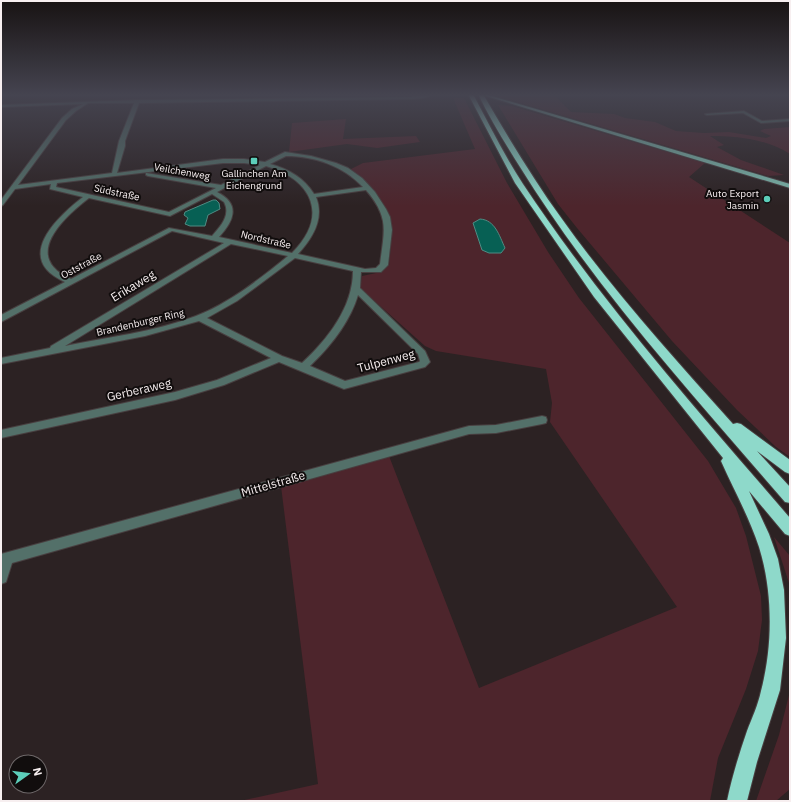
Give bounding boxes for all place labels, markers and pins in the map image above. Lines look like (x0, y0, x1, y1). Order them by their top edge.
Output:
marker: Gallinchen Am Eichengrund (249, 156, 259, 166)
place label: Gallinchen Am Eichengrund (221, 167, 287, 192)
place label: Auto Export Jasmin (706, 187, 759, 212)
marker: Auto Export Jasmin (762, 194, 772, 204)

